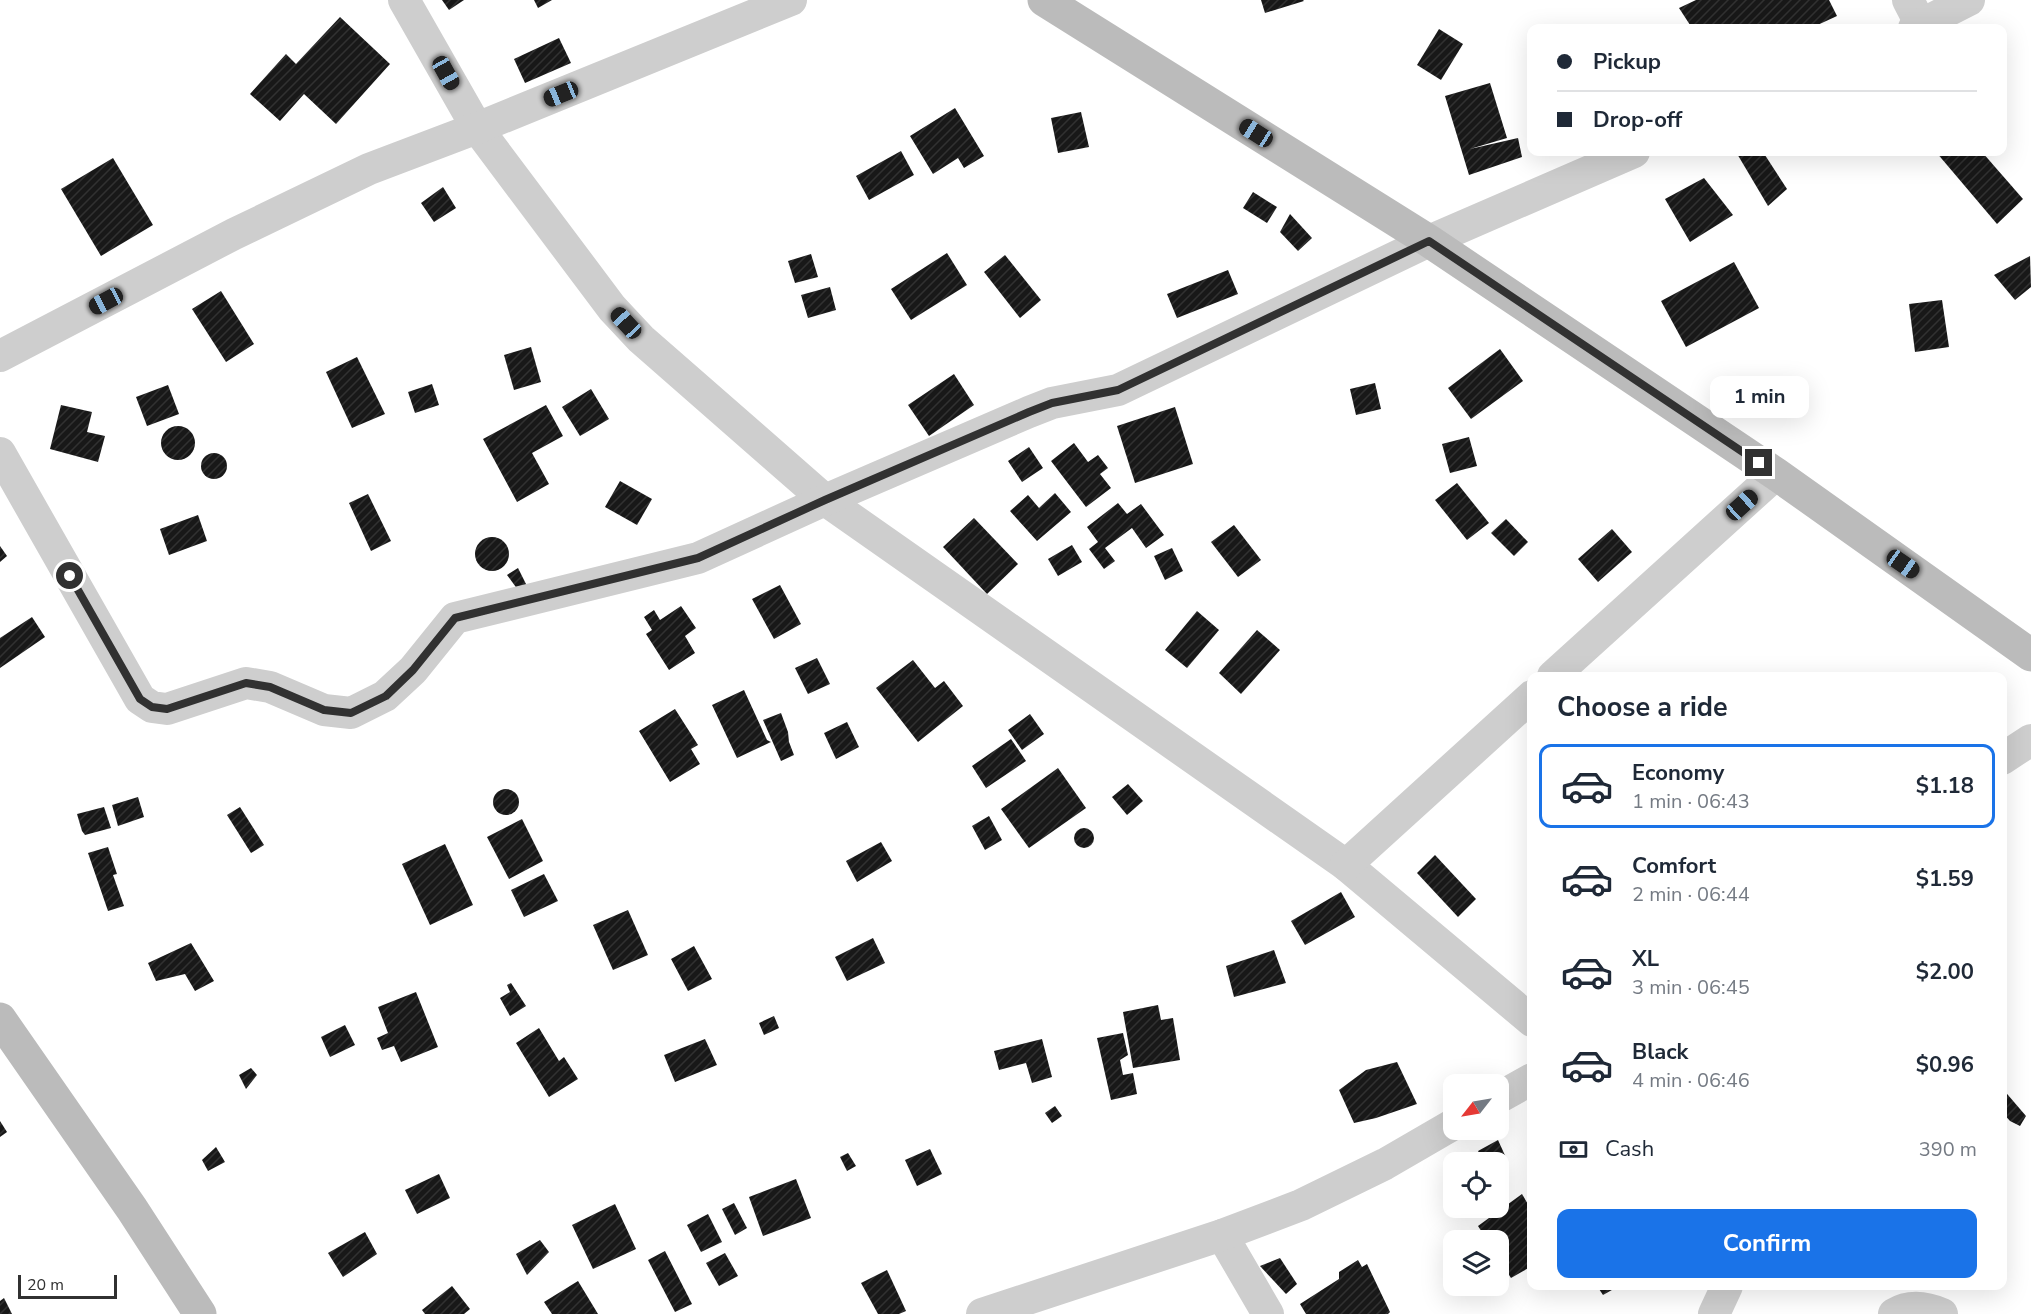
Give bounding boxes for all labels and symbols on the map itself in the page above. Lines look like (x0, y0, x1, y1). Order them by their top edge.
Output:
car (429, 53, 463, 93)
car (541, 79, 581, 109)
car (1236, 116, 1276, 150)
car (86, 285, 126, 317)
car (607, 304, 645, 342)
callout: 1 min (1710, 376, 1808, 418)
route end (1745, 449, 1772, 476)
car (1723, 486, 1761, 524)
car (1883, 546, 1923, 582)
route start (56, 562, 83, 589)
north arrow (1443, 1074, 1509, 1140)
scale bar (18, 1272, 117, 1300)

